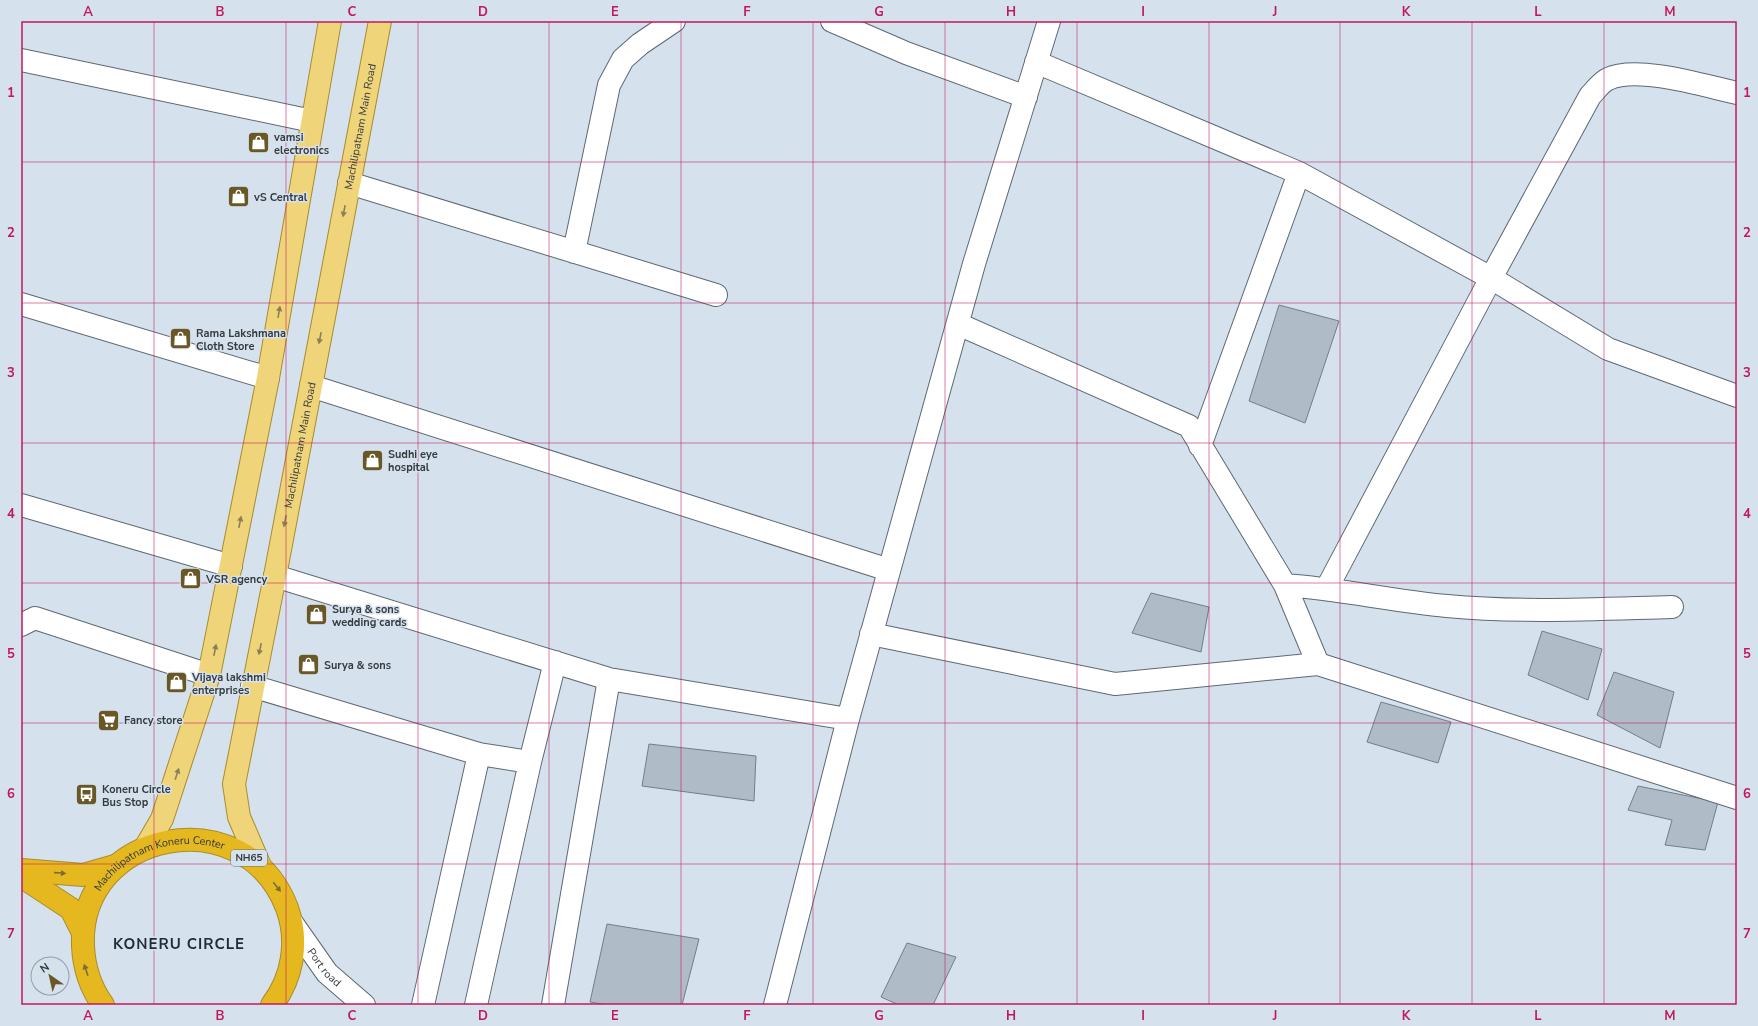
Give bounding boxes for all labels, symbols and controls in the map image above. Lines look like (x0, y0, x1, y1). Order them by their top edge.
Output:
text: A (83, 3, 93, 21)
text: B (216, 3, 225, 21)
text: C (348, 3, 357, 21)
text: D (478, 3, 488, 21)
text: E (611, 3, 619, 21)
text: F (743, 3, 751, 21)
text: G (874, 3, 884, 21)
text: H (1006, 3, 1016, 21)
text: I (1141, 3, 1145, 21)
text: J (1272, 3, 1277, 21)
text: K (1402, 3, 1411, 21)
text: L (1534, 3, 1542, 21)
text: M (1664, 3, 1676, 21)
street label: Machilipatnam Main Road (341, 62, 379, 191)
text: 1 (7, 84, 15, 102)
text: 1 (1743, 84, 1751, 102)
shop icon: vamsi electronics (245, 130, 271, 156)
place label: vamsi electronics (273, 130, 329, 158)
shop icon: vS Central (225, 184, 251, 210)
place label: vS Central (253, 190, 308, 205)
one-way arrow (341, 205, 347, 217)
text: 2 (7, 224, 15, 242)
text: 2 (1743, 224, 1751, 242)
one-way arrow (277, 306, 283, 318)
shop icon: Rama Lakshmana Cloth Store (168, 326, 194, 352)
place label: Rama Lakshmana Cloth Store (196, 326, 286, 354)
one-way arrow (317, 332, 323, 345)
text: 3 (7, 364, 15, 382)
text: 3 (1743, 364, 1751, 382)
street label: Machilipatnam Main Road (281, 381, 319, 509)
shop icon: Sudhi eye hospital (359, 447, 385, 473)
place label: Sudhi eye hospital (388, 447, 438, 475)
text: 4 (7, 505, 15, 523)
text: 4 (1743, 505, 1751, 523)
one-way arrow (282, 515, 288, 527)
one-way arrow (237, 516, 243, 529)
shop icon: VSR agency (177, 566, 203, 592)
place label: VSR agency (205, 572, 267, 587)
shop icon: Surya & sons wedding cards (303, 602, 329, 628)
place label: Surya & sons wedding cards (332, 602, 407, 630)
one-way arrow (256, 642, 262, 655)
one-way arrow (212, 644, 218, 656)
text: 5 (7, 645, 15, 663)
text: 5 (1743, 645, 1751, 663)
shop icon: Surya & sons (295, 652, 321, 678)
place label: Surya & sons (324, 658, 391, 673)
shop icon: Vijaya lakshmi enterprises (164, 670, 190, 696)
place label: Vijaya lakshmi enterprises (191, 670, 266, 698)
supermarket icon: Fancy store (95, 707, 121, 733)
place label: Fancy store (124, 713, 182, 728)
one-way arrow (174, 768, 180, 780)
bus stop icon: Koneru Circle Bus Stop (74, 782, 100, 808)
place label: Koneru Circle Bus Stop (102, 782, 171, 810)
text: 6 (7, 785, 15, 803)
text: 6 (1743, 785, 1751, 803)
street label: Machilipatnam Koneru Center (90, 832, 227, 894)
road number: NH65 (231, 850, 267, 866)
one-way arrow (54, 870, 66, 877)
one-way arrow (272, 881, 281, 892)
text: 7 (7, 925, 15, 943)
text: 7 (1743, 925, 1751, 943)
district label: KONERU CIRCLE (113, 934, 245, 954)
street label: Port road (304, 945, 345, 990)
north arrow (30, 956, 70, 996)
text: N (37, 960, 52, 977)
one-way arrow (83, 964, 89, 976)
text: A (83, 1007, 93, 1025)
text: B (216, 1007, 225, 1025)
text: C (348, 1007, 357, 1025)
text: D (478, 1007, 488, 1025)
text: E (611, 1007, 619, 1025)
text: F (743, 1007, 751, 1025)
text: G (874, 1007, 884, 1025)
text: H (1006, 1007, 1016, 1025)
text: I (1141, 1007, 1145, 1025)
text: J (1272, 1007, 1277, 1025)
text: K (1402, 1007, 1411, 1025)
text: L (1534, 1007, 1542, 1025)
text: M (1664, 1007, 1676, 1025)

